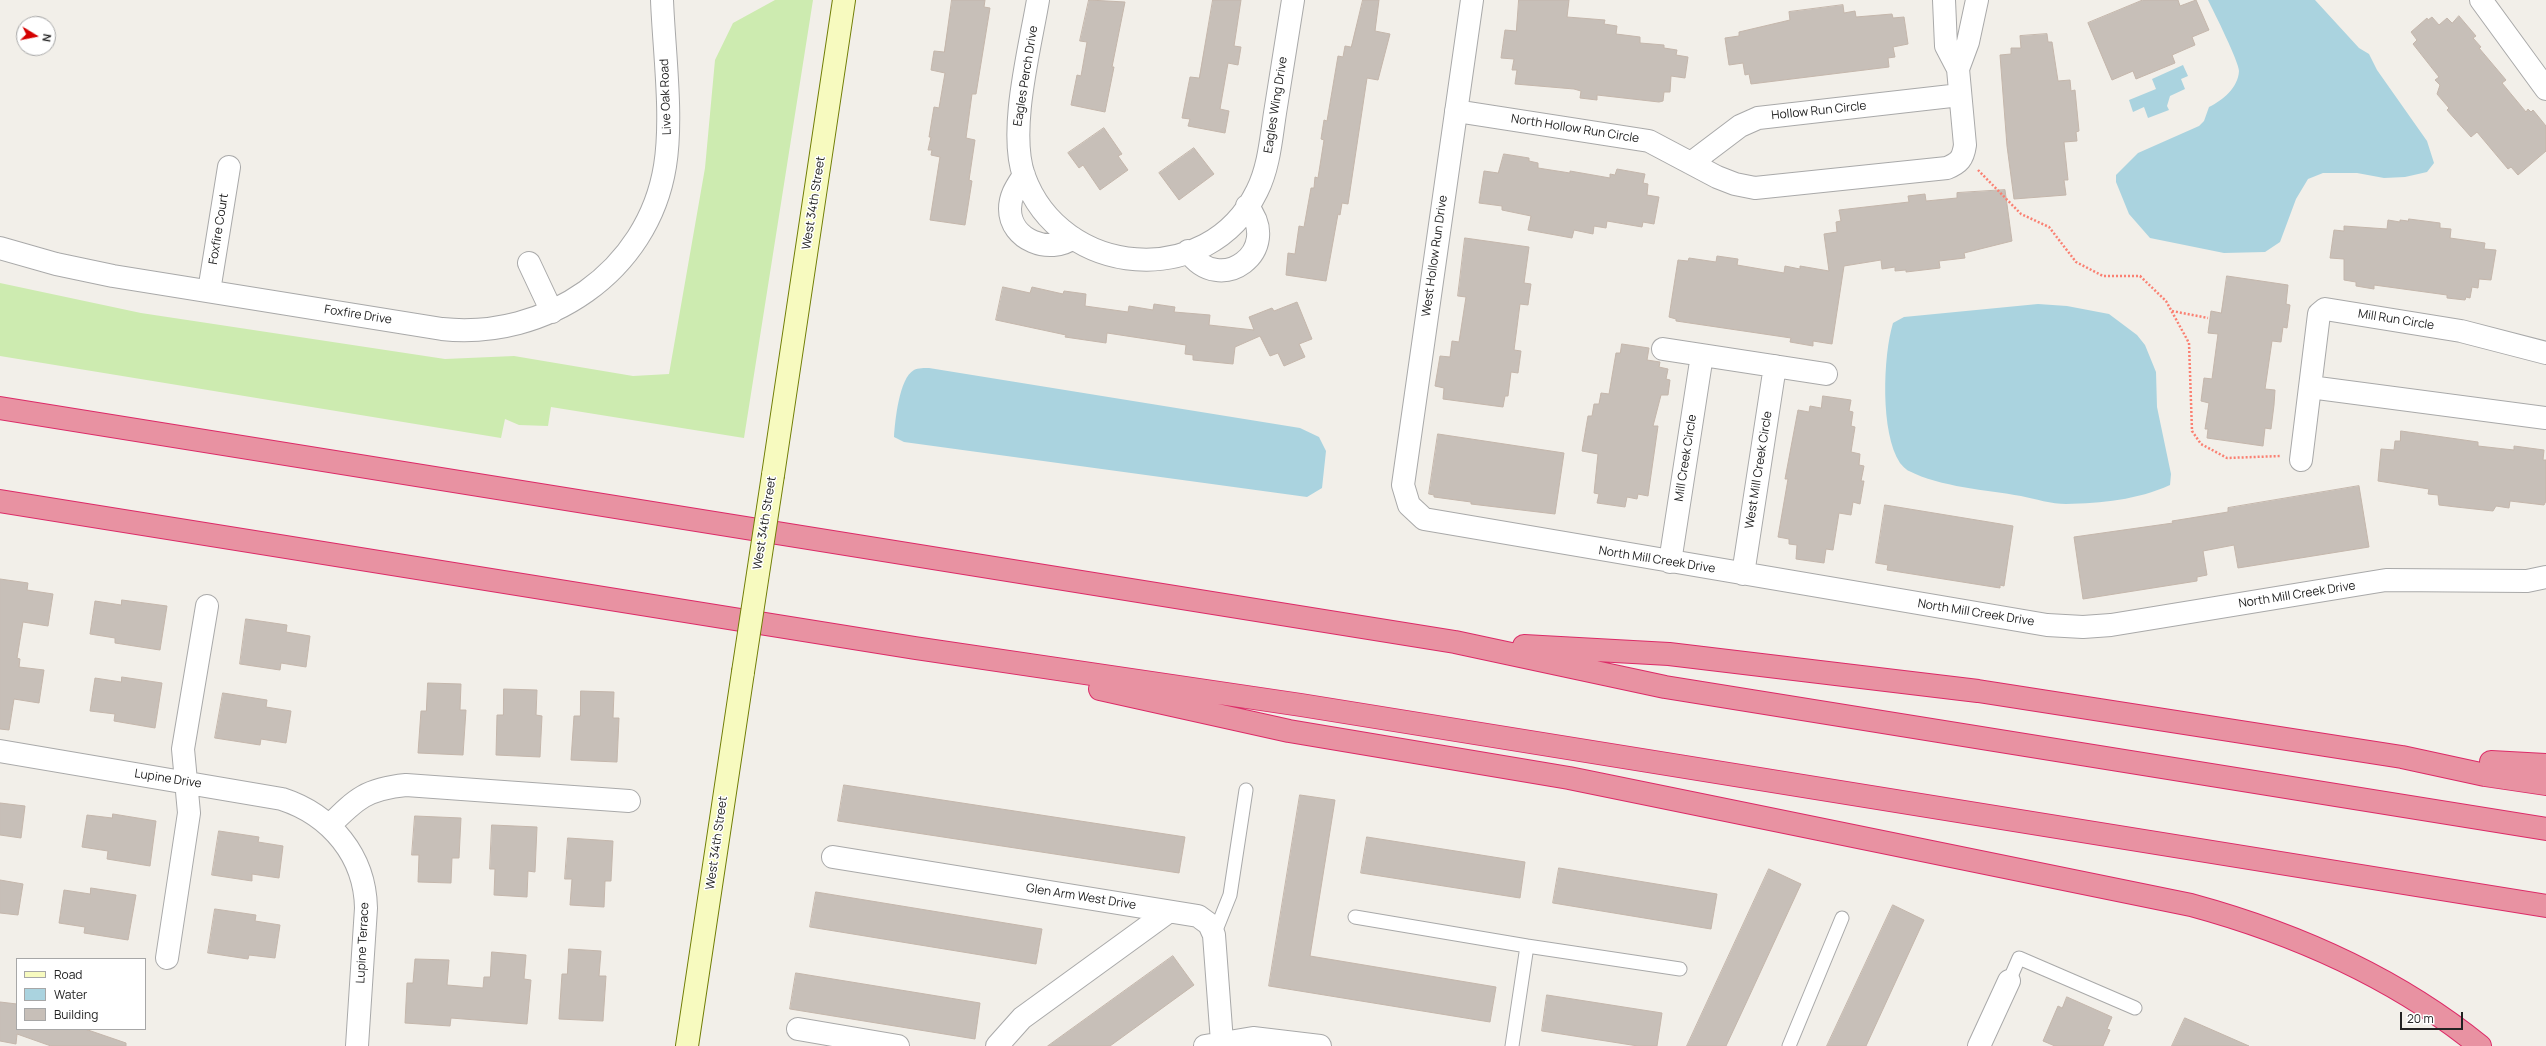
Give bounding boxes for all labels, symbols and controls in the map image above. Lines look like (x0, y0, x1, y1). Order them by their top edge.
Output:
north arrow (16, 16, 56, 56)
street label: Eagles Perch Drive (1011, 25, 1041, 127)
text: N (39, 33, 55, 43)
street label: Eagles Wing Drive (1261, 56, 1291, 154)
street label: Live Oak Road (657, 59, 675, 135)
street label: Hollow Run Circle (1771, 99, 1867, 123)
street label: North Hollow Run Circle (1510, 112, 1640, 146)
street label: West 34th Street (800, 155, 828, 251)
street label: Foxfire Court (206, 192, 232, 266)
street label: West Hollow Run Drive (1419, 194, 1451, 318)
street label: Foxfire Drive (323, 303, 393, 327)
street label: Mill Run Circle (2357, 307, 2435, 333)
street label: West Mill Creek Circle (1743, 410, 1775, 530)
street label: Mill Creek Circle (1672, 413, 1700, 503)
street label: West 34th Street (751, 475, 779, 571)
street label: North Mill Creek Drive (1598, 544, 1716, 576)
street label: North Mill Creek Drive (2238, 579, 2356, 611)
street label: North Mill Creek Drive (1917, 597, 2035, 629)
street label: Lupine Drive (133, 767, 203, 791)
street label: West 34th Street (703, 795, 731, 891)
street label: Glen Arm West Drive (1025, 881, 1137, 913)
street label: Lupine Terrace (354, 902, 372, 984)
legend (16, 958, 146, 1030)
text: Road (54, 966, 82, 983)
text: Water (54, 986, 87, 1003)
scale bar (2402, 1004, 2465, 1030)
text: Building (54, 1006, 98, 1023)
text: 20 m (2407, 1010, 2434, 1027)

